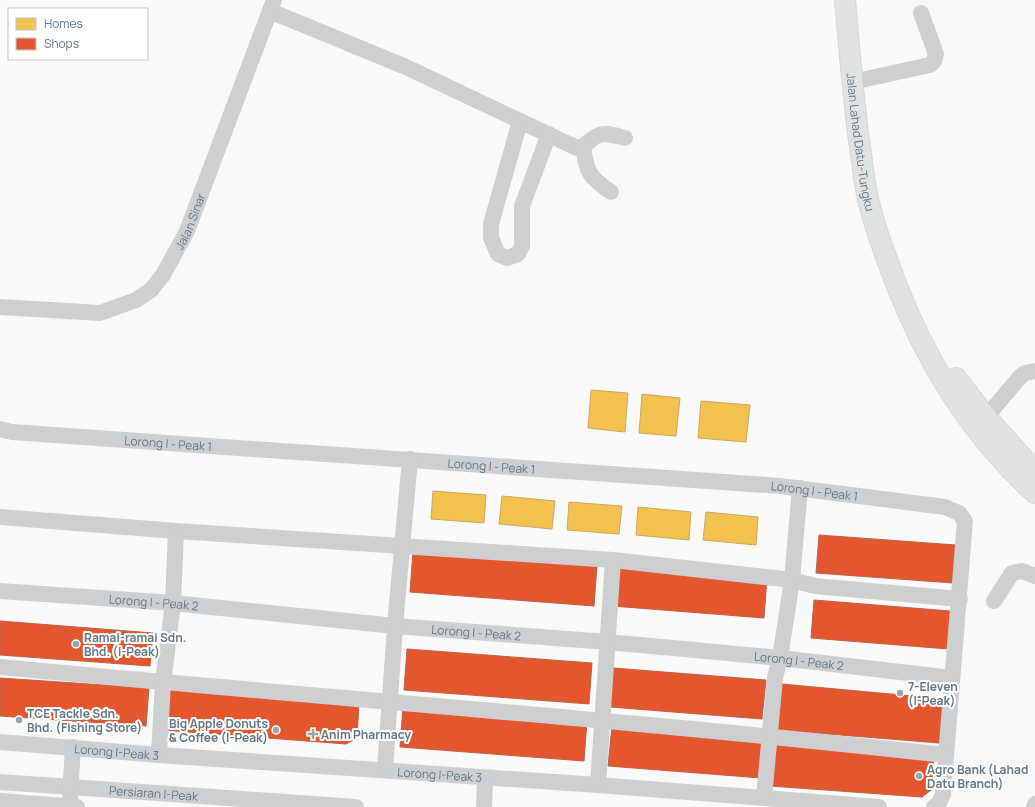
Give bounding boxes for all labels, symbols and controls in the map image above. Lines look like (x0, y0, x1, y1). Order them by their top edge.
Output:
legend (8, 8, 148, 60)
text: Homes (44, 15, 83, 32)
text: Shops (44, 35, 79, 52)
street label: Jalan Lahad Datu-Tungku (843, 72, 879, 213)
street label: Jalan Sinar (170, 190, 209, 252)
street label: Lorong I - Peak 1 (124, 431, 213, 455)
street label: Lorong I - Peak 1 (447, 454, 536, 477)
street label: Lorong I - Peak 1 (770, 477, 859, 504)
street label: Lorong I - Peak 2 (108, 590, 199, 614)
street label: Lorong I - Peak 2 (431, 620, 522, 644)
place label: Ramai-ramai Sdn. Bhd. (I-Peak) (84, 629, 186, 660)
marker: Ramai-ramai Sdn. Bhd. (I-Peak) (71, 639, 81, 649)
street label: Lorong I - Peak 2 (753, 647, 845, 674)
place label: 7-Eleven (I-Peak) (908, 678, 958, 709)
marker: 7-Eleven (I-Peak) (895, 688, 905, 698)
place label: TCE Tackle Sdn. Bhd. (Fishing Store) (27, 705, 142, 736)
marker: TCE Tackle Sdn. Bhd. (Fishing Store) (14, 715, 24, 725)
place label: Big Apple Donuts & Coffee (I-Peak) (169, 715, 268, 746)
marker: Big Apple Donuts & Coffee (I-Peak) (271, 725, 281, 735)
place label: Anim Pharmacy (321, 726, 411, 743)
marker: Anim Pharmacy (308, 729, 318, 739)
street label: Lorong I-Peak 3 (74, 740, 160, 763)
place label: Agro Bank (Lahad Datu Branch) (927, 761, 1028, 792)
street label: Lorong I-Peak 3 (397, 763, 483, 786)
marker: Agro Bank (Lahad Datu Branch) (914, 771, 924, 781)
street label: Persiaran I-Peak (109, 781, 200, 804)

